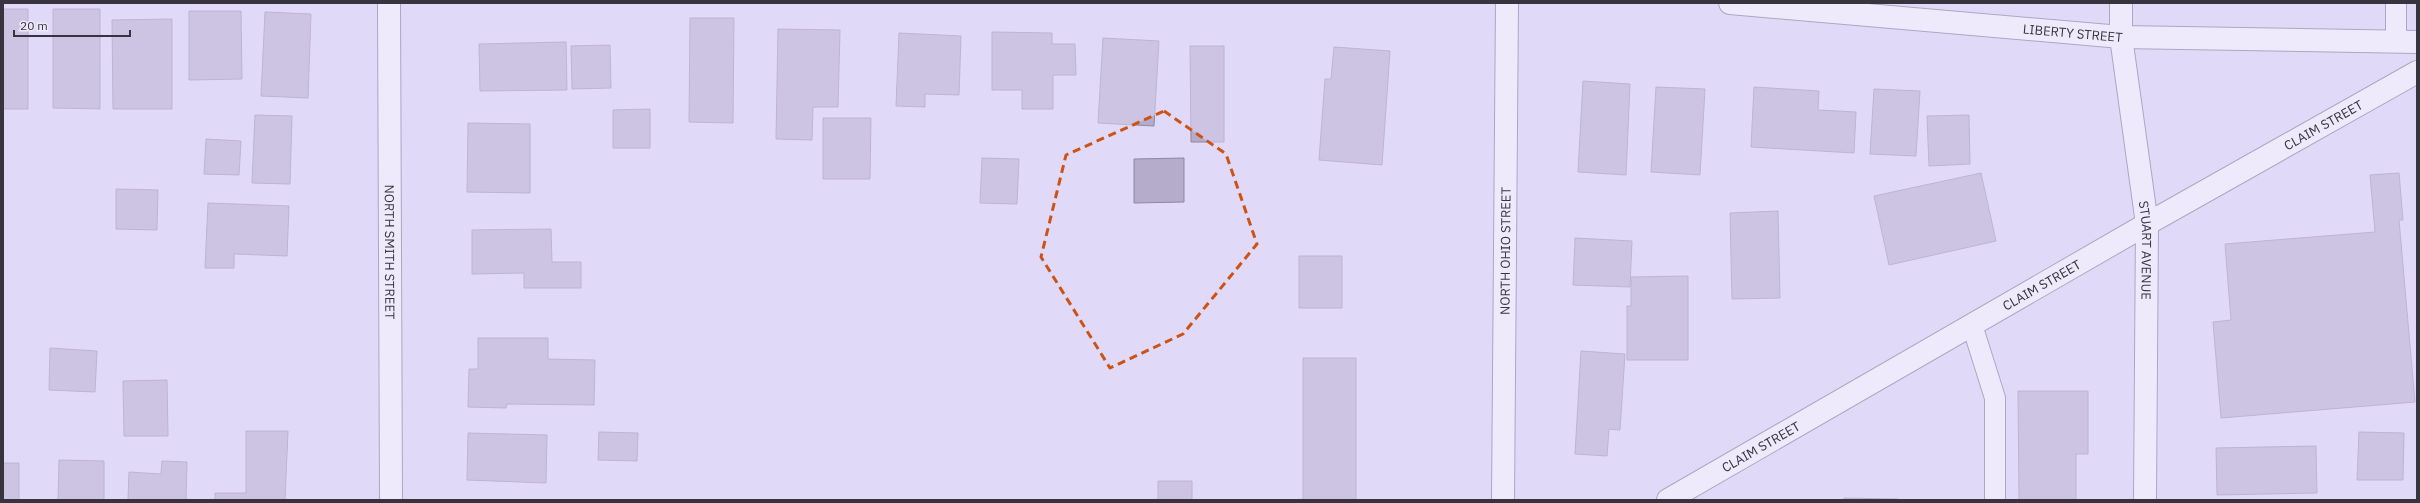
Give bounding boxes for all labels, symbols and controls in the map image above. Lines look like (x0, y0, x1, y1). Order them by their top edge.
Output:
scale bar (14, 12, 130, 38)
text: 20 m (20, 18, 48, 33)
street label: LIBERTY STREET (2022, 20, 2124, 46)
street label: CLAIM STREET (2281, 96, 2366, 154)
street label: NORTH SMITH STREET (381, 185, 399, 320)
street label: NORTH OHIO STREET (1496, 186, 1514, 315)
street label: STUART AVENUE (2135, 200, 2155, 300)
street label: CLAIM STREET (1999, 255, 2084, 314)
street label: CLAIM STREET (1718, 417, 1803, 476)

